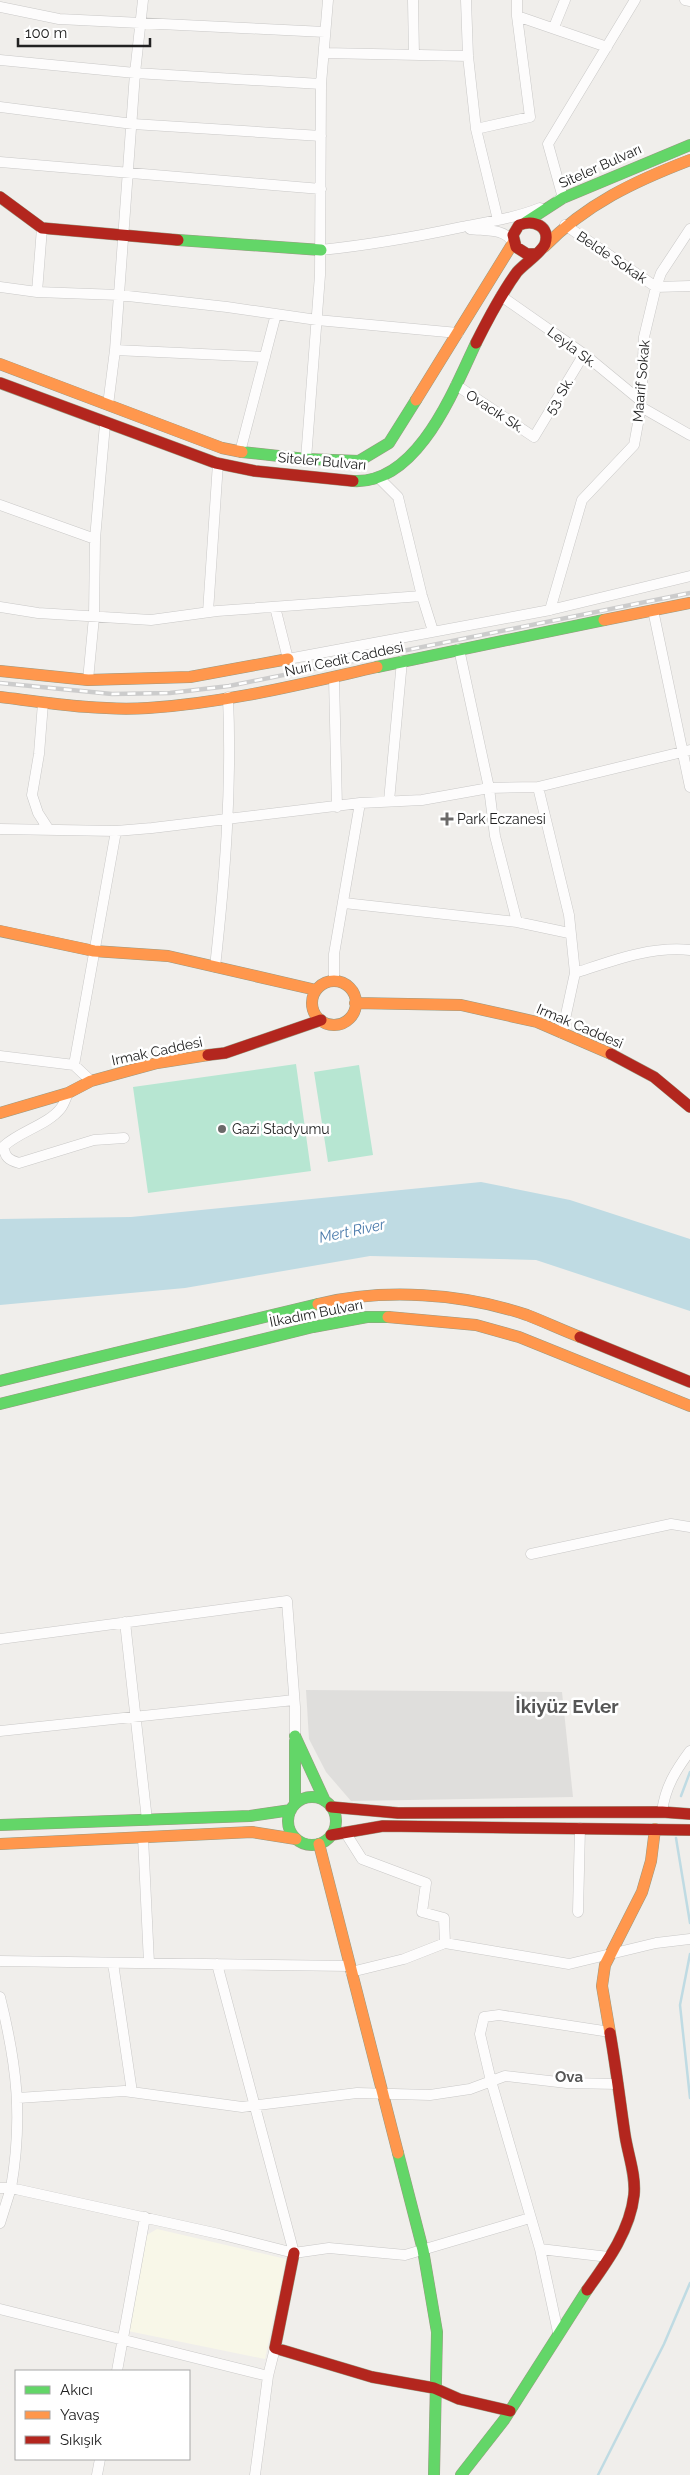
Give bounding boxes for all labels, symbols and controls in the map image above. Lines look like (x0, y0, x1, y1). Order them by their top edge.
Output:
scale bar (18, 15, 150, 47)
text: 100 m (25, 24, 67, 42)
street label: Siteler Bulvarı (556, 141, 644, 191)
street label: Belde Sokak (574, 228, 651, 287)
street label: Leyla Sk. (544, 323, 600, 371)
street label: Maarif Sokak (629, 339, 653, 423)
street label: 53. Sk. (542, 375, 576, 417)
street label: Ovacık Sk. (463, 386, 527, 436)
street label: Siteler Bulvarı (277, 449, 367, 473)
street label: Nuri Cedit Caddesi (283, 639, 405, 679)
place label: Park Eczanesi (457, 811, 546, 827)
marker: Park Eczanesi (441, 813, 453, 825)
street label: Irmak Caddesi (534, 1001, 626, 1051)
street label: Irmak Caddesi (110, 1034, 204, 1068)
place label: Gazi Stadyumu (232, 1121, 330, 1137)
marker: Gazi Stadyumu (216, 1123, 228, 1135)
water label: Mert River (317, 1215, 388, 1247)
street label: İlkadım Bulvarı (268, 1294, 364, 1330)
district label: İkiyüz Evler (515, 1695, 619, 1717)
district label: Ova (555, 2068, 583, 2086)
legend (15, 2370, 190, 2460)
text: Akıcı (60, 2381, 93, 2399)
text: Yavaş (60, 2406, 100, 2424)
text: Sıkışık (60, 2431, 102, 2449)

